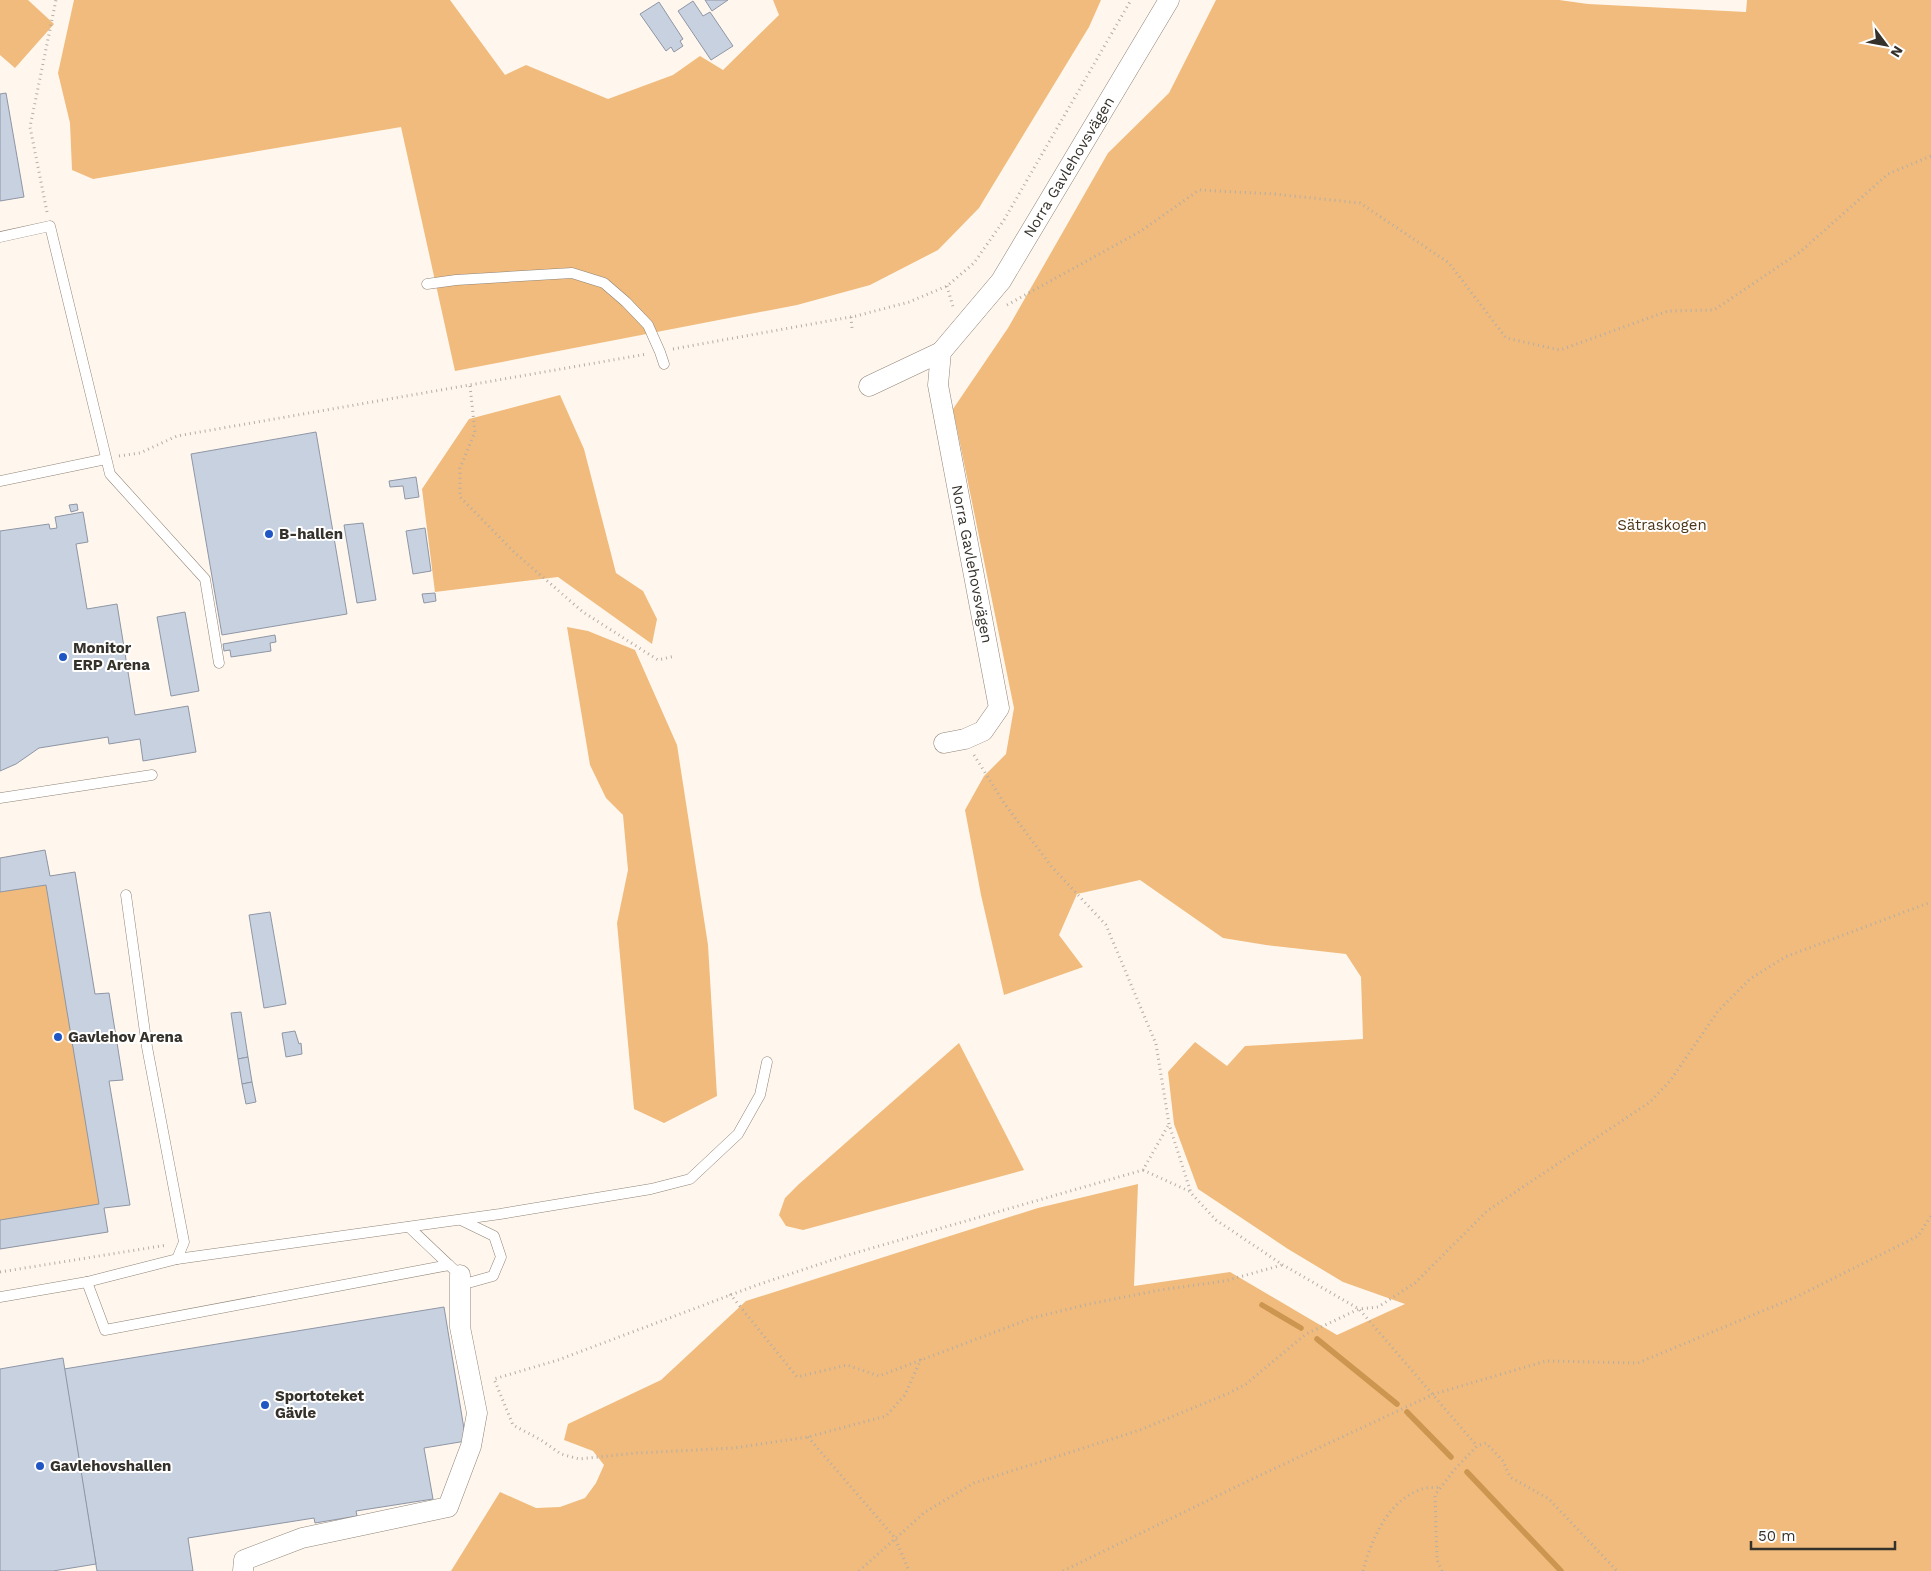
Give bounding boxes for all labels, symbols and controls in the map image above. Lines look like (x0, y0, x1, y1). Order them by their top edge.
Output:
north arrow (1861, 20, 1911, 70)
text: N (1887, 43, 1907, 61)
street label: Norra Gavlehovsvägen (1020, 93, 1118, 241)
street label: Norra Gavlehovsvägen (948, 483, 996, 645)
park label: Sätraskogen (1617, 516, 1707, 534)
place label: B-hallen (279, 525, 343, 543)
marker: B-hallen (263, 528, 275, 540)
place label: Monitor ERP Arena (73, 639, 150, 674)
marker: Monitor ERP Arena (57, 651, 69, 663)
place label: Gavlehov Arena (68, 1028, 183, 1046)
marker: Gavlehov Arena (52, 1031, 64, 1043)
place label: Sportoteket Gävle (275, 1387, 365, 1422)
marker: Sportoteket Gävle (259, 1399, 271, 1411)
place label: Gavlehovshallen (50, 1457, 171, 1475)
marker: Gavlehovshallen (34, 1460, 46, 1472)
scale bar (1751, 1518, 1895, 1550)
text: 50 m (1758, 1527, 1795, 1545)

